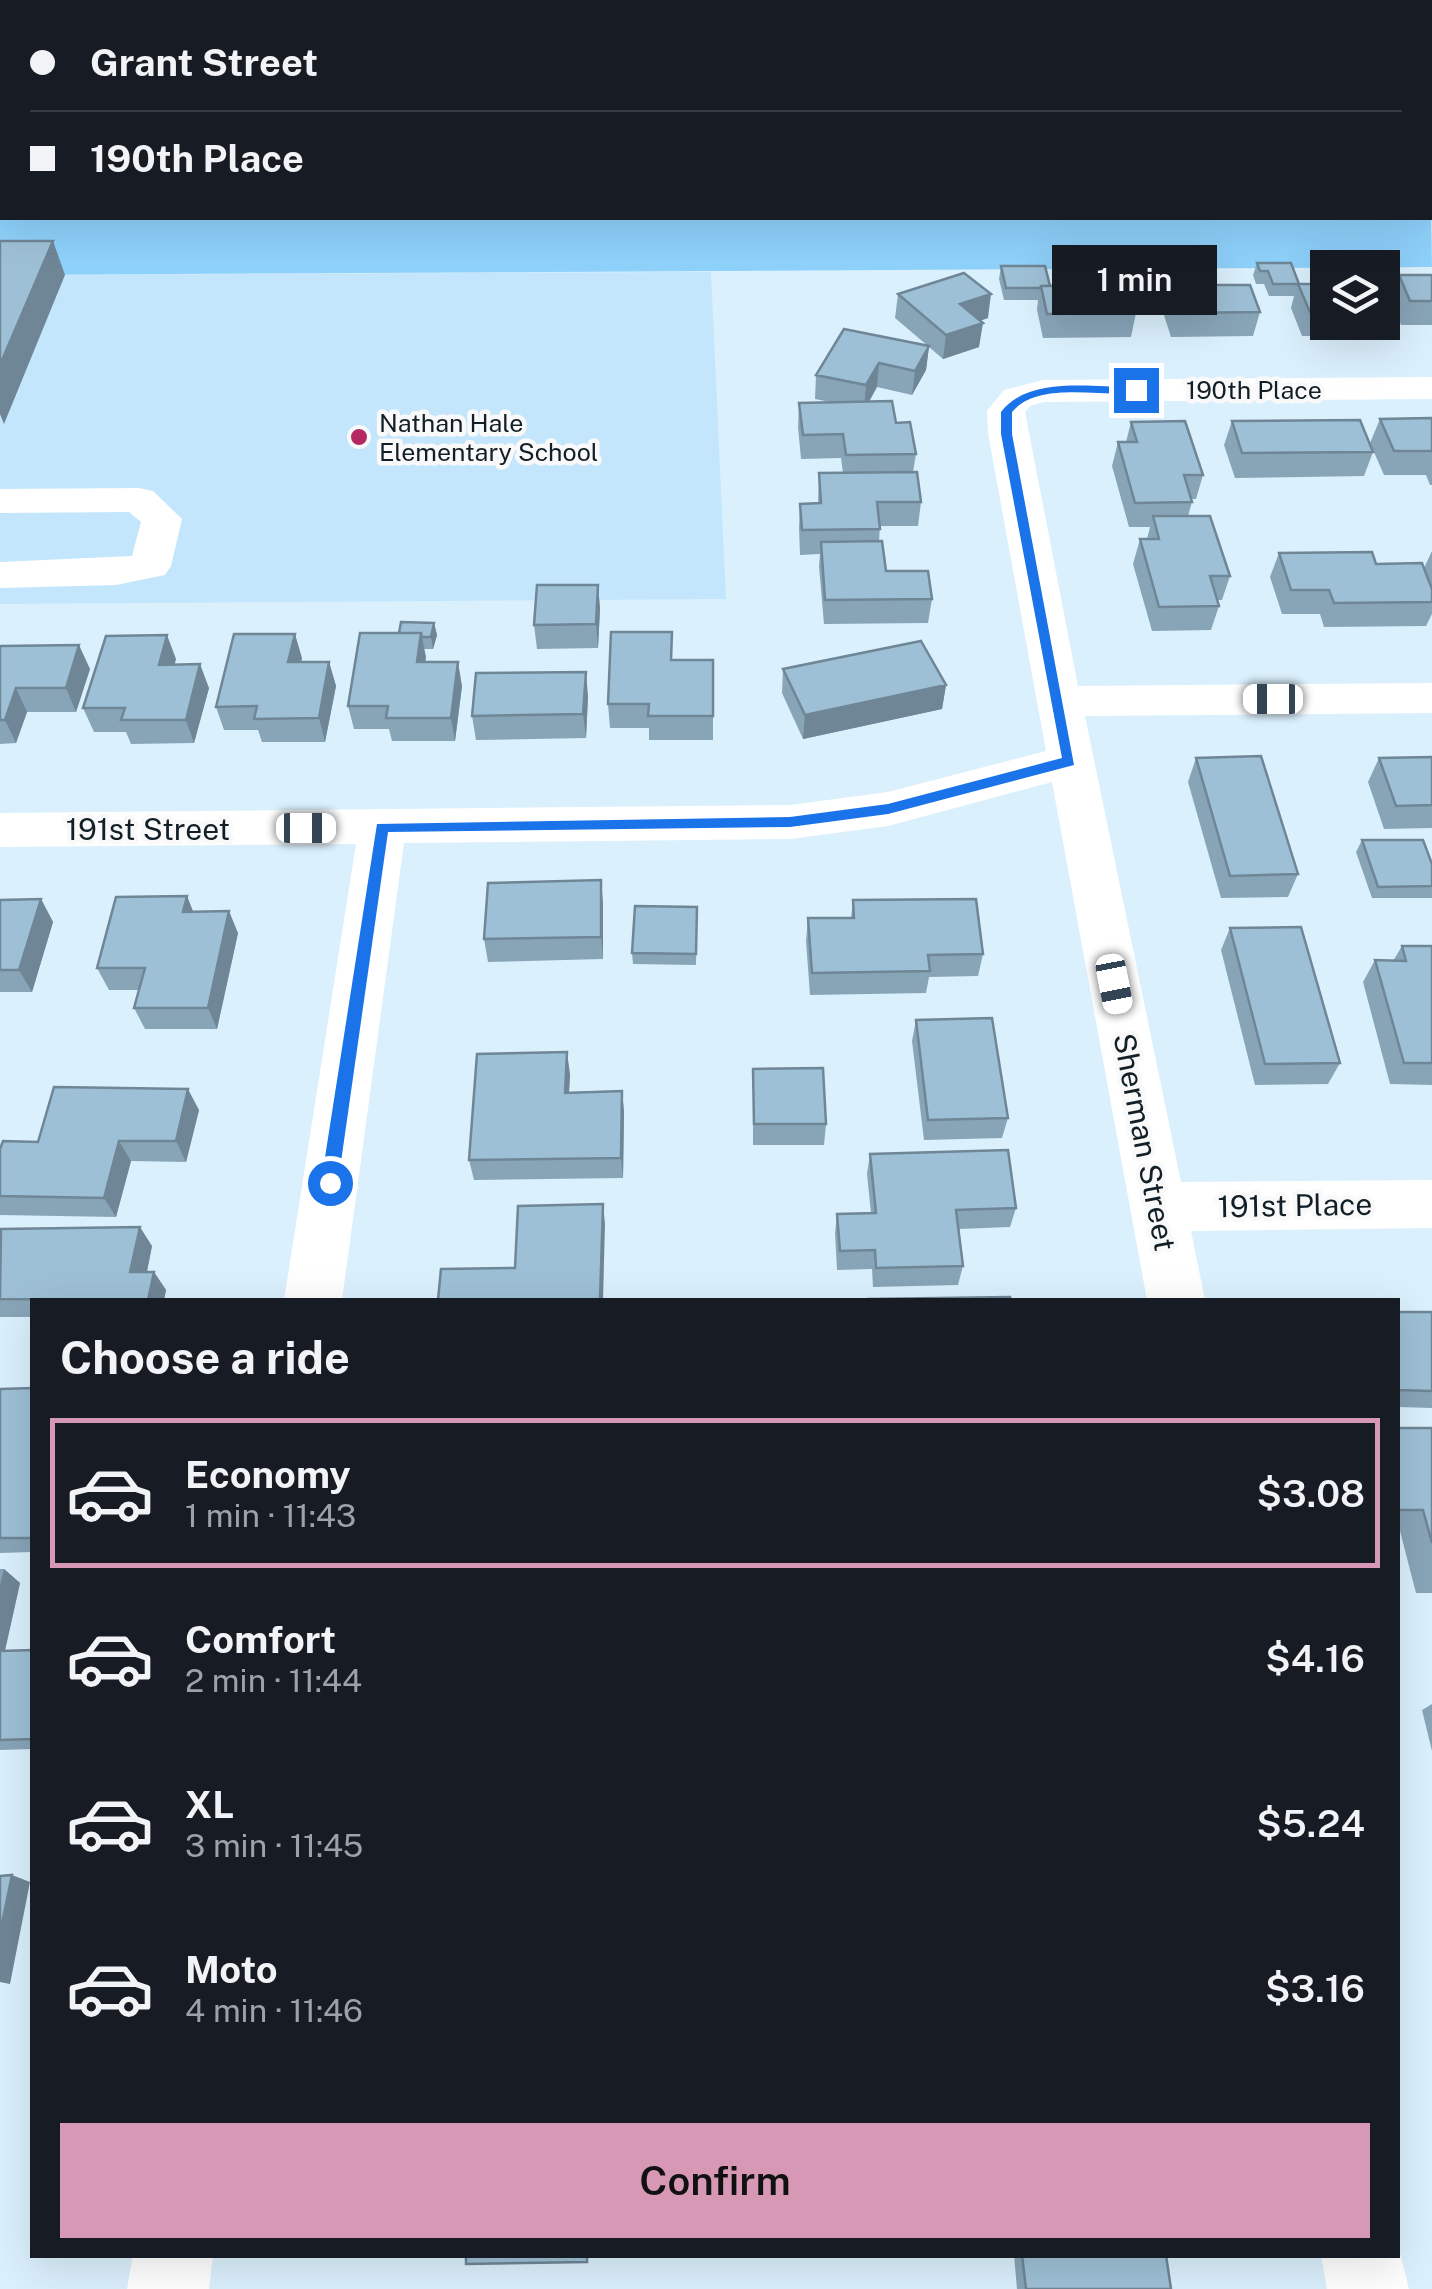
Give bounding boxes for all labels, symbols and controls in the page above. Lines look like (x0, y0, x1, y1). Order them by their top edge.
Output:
text: Grant Street (90, 40, 318, 85)
text: 190th Place (90, 136, 304, 181)
callout: 1 min (1054, 245, 1218, 315)
map controls (1310, 250, 1400, 340)
button: layers (1310, 250, 1400, 340)
text: 1 min (1096, 261, 1173, 298)
route end (1114, 368, 1159, 413)
street label: 190th Place (1186, 375, 1322, 405)
place label: Nathan Hale Elementary School (379, 408, 598, 467)
marker: Nathan Hale Elementary School (348, 426, 370, 448)
car (1243, 684, 1303, 714)
street label: 191st Street (66, 811, 230, 847)
car (276, 813, 336, 843)
car (1094, 952, 1134, 1016)
street label: Sherman Street (1106, 1030, 1184, 1254)
route start (308, 1161, 353, 1206)
street label: 191st Place (1217, 1186, 1373, 1224)
text: Choose a ride (60, 1331, 350, 1384)
icon: car (65, 1448, 155, 1538)
text: Economy (185, 1452, 351, 1497)
text: $3.08 (1257, 1471, 1365, 1516)
text: 1 min · 11:43 (185, 1497, 356, 1534)
icon: car (65, 1613, 155, 1703)
text: Comfort (185, 1617, 336, 1662)
text: $4.16 (1265, 1636, 1365, 1681)
text: 2 min · 11:44 (185, 1662, 362, 1699)
icon: car (65, 1778, 155, 1868)
text: XL (185, 1782, 234, 1827)
text: $5.24 (1256, 1801, 1365, 1846)
text: 3 min · 11:45 (185, 1827, 363, 1864)
icon: car (65, 1943, 155, 2033)
text: Moto (185, 1947, 278, 1992)
text: $3.16 (1265, 1966, 1365, 2011)
text: 4 min · 11:46 (185, 1992, 363, 2029)
button: Confirm (60, 2123, 1370, 2238)

